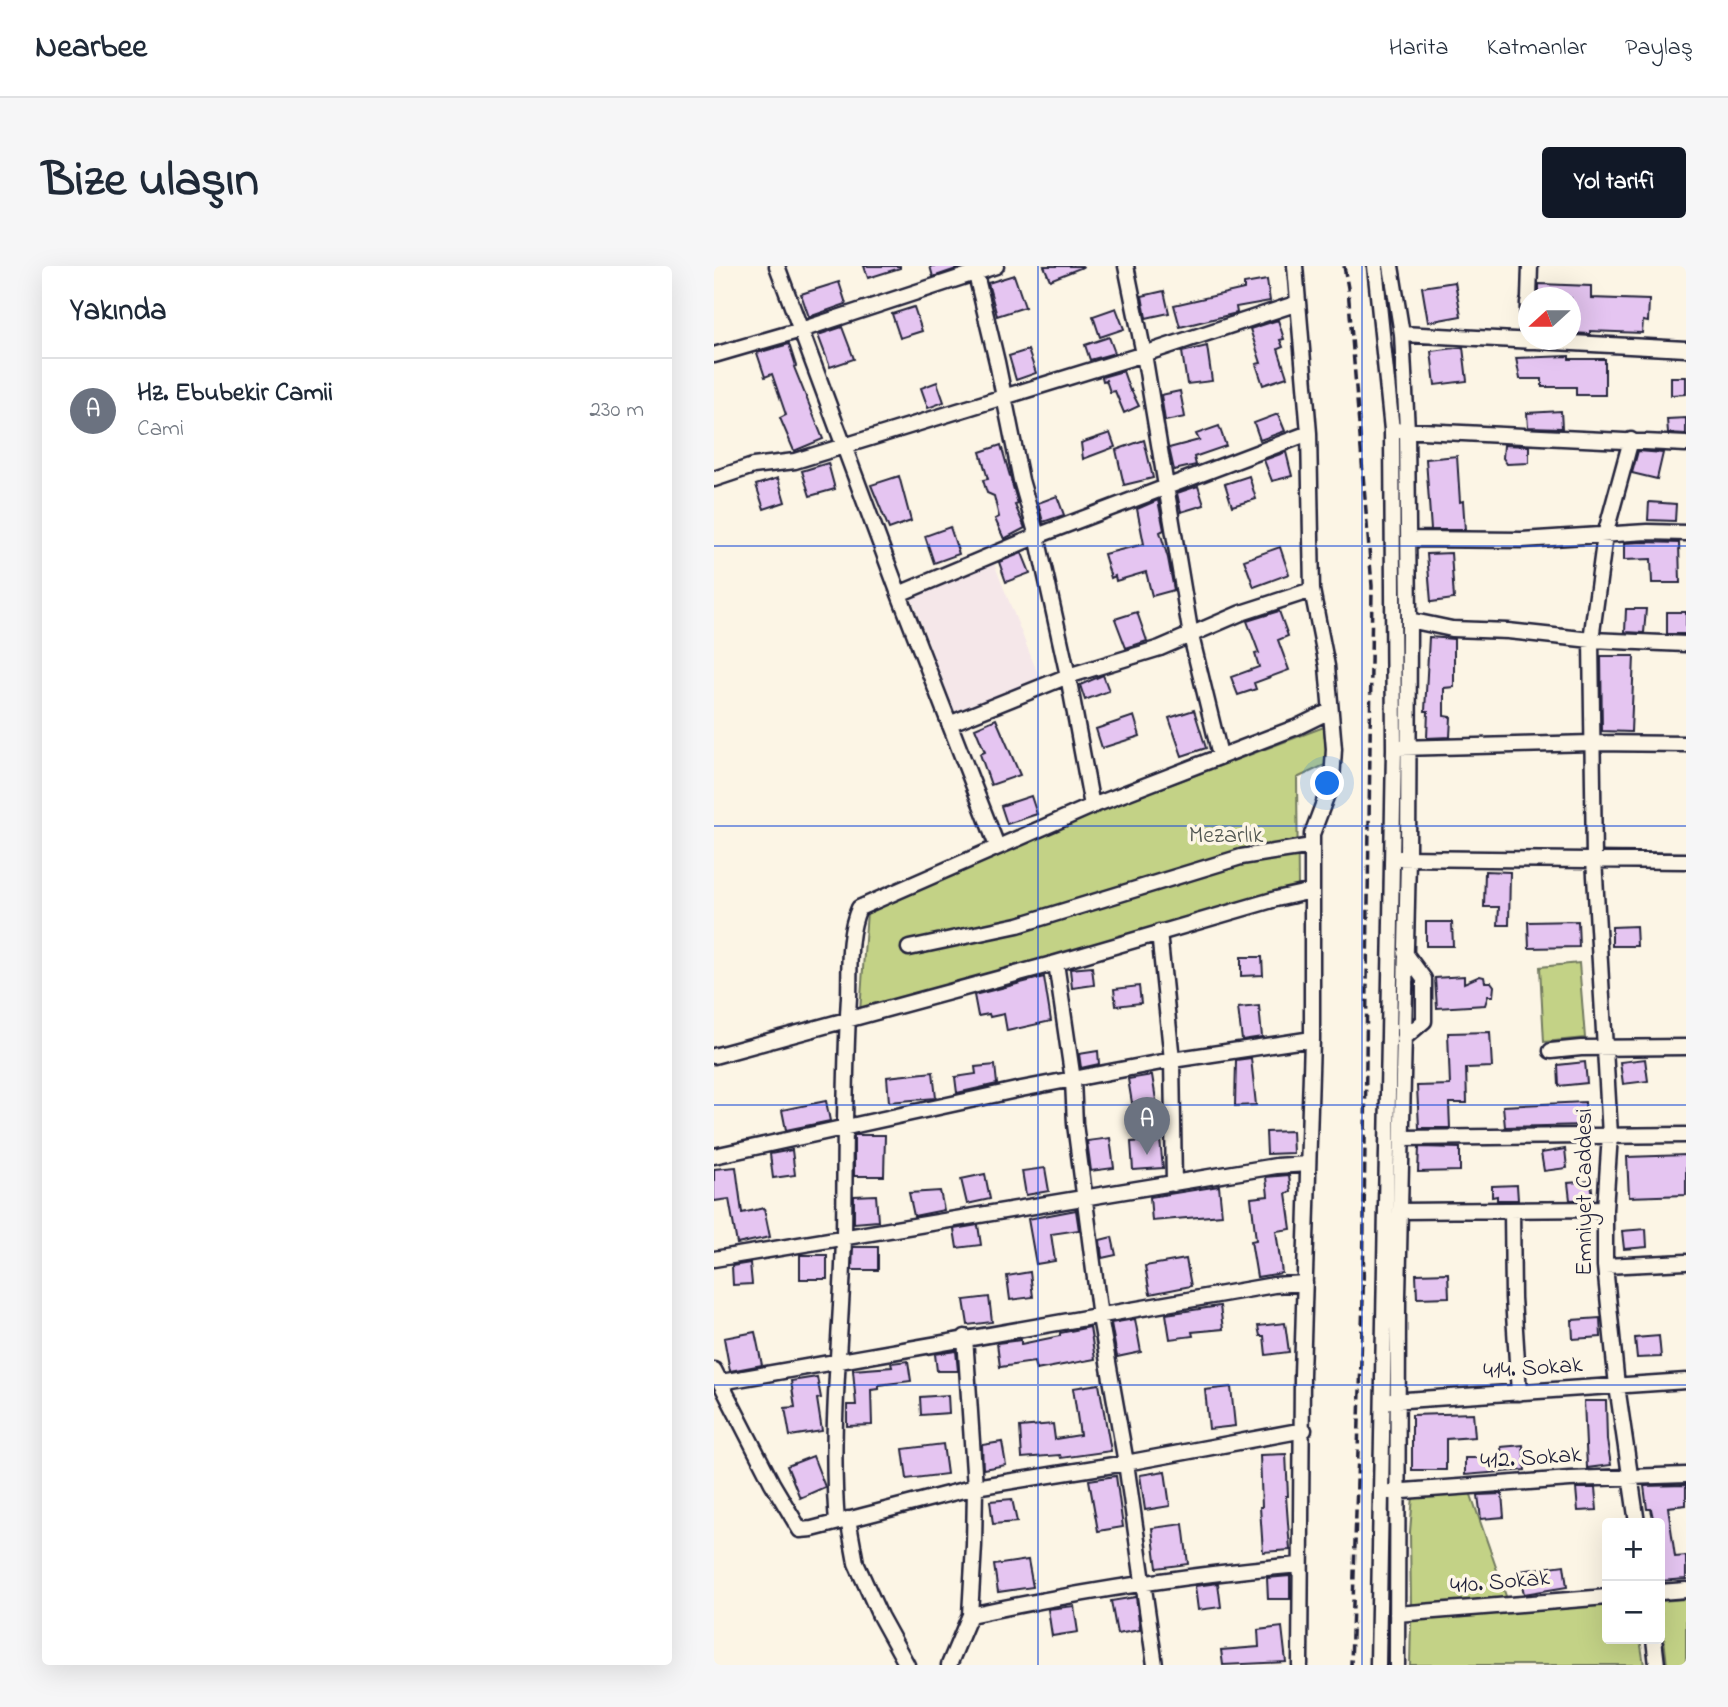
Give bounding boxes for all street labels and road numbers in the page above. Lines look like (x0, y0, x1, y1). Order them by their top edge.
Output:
street label: Emniyet Caddesi (1568, 1108, 1604, 1276)
street label: 414. Sokak (1482, 1348, 1584, 1390)
street label: 412. Sokak (1479, 1438, 1583, 1480)
street label: 410. Sokak (1449, 1561, 1552, 1605)

